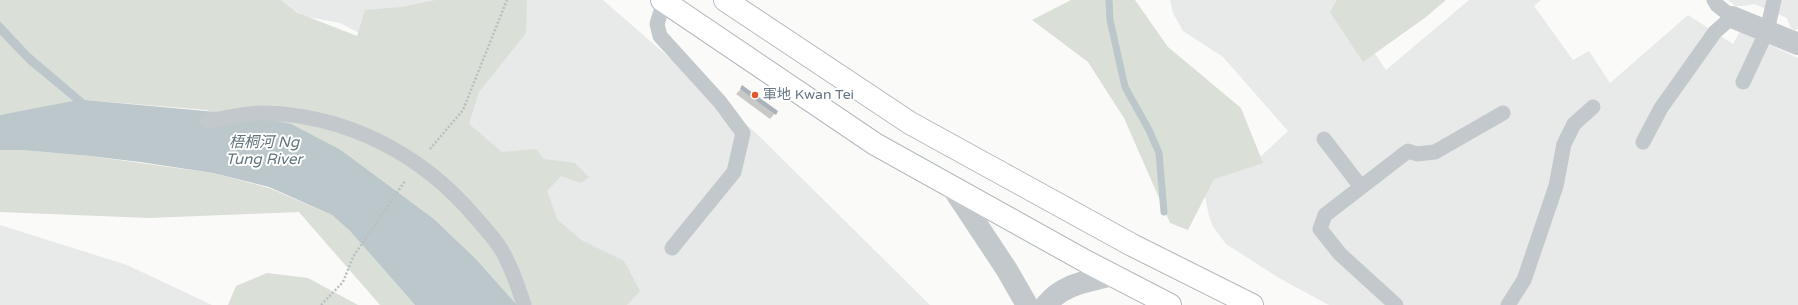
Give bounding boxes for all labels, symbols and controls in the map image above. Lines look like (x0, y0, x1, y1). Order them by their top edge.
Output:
place label: 軍地 Kwan Tei (763, 87, 854, 103)
marker: 軍地 Kwan Tei (750, 90, 760, 100)
water label: 梧桐河 Ng Tung River (226, 134, 302, 169)

